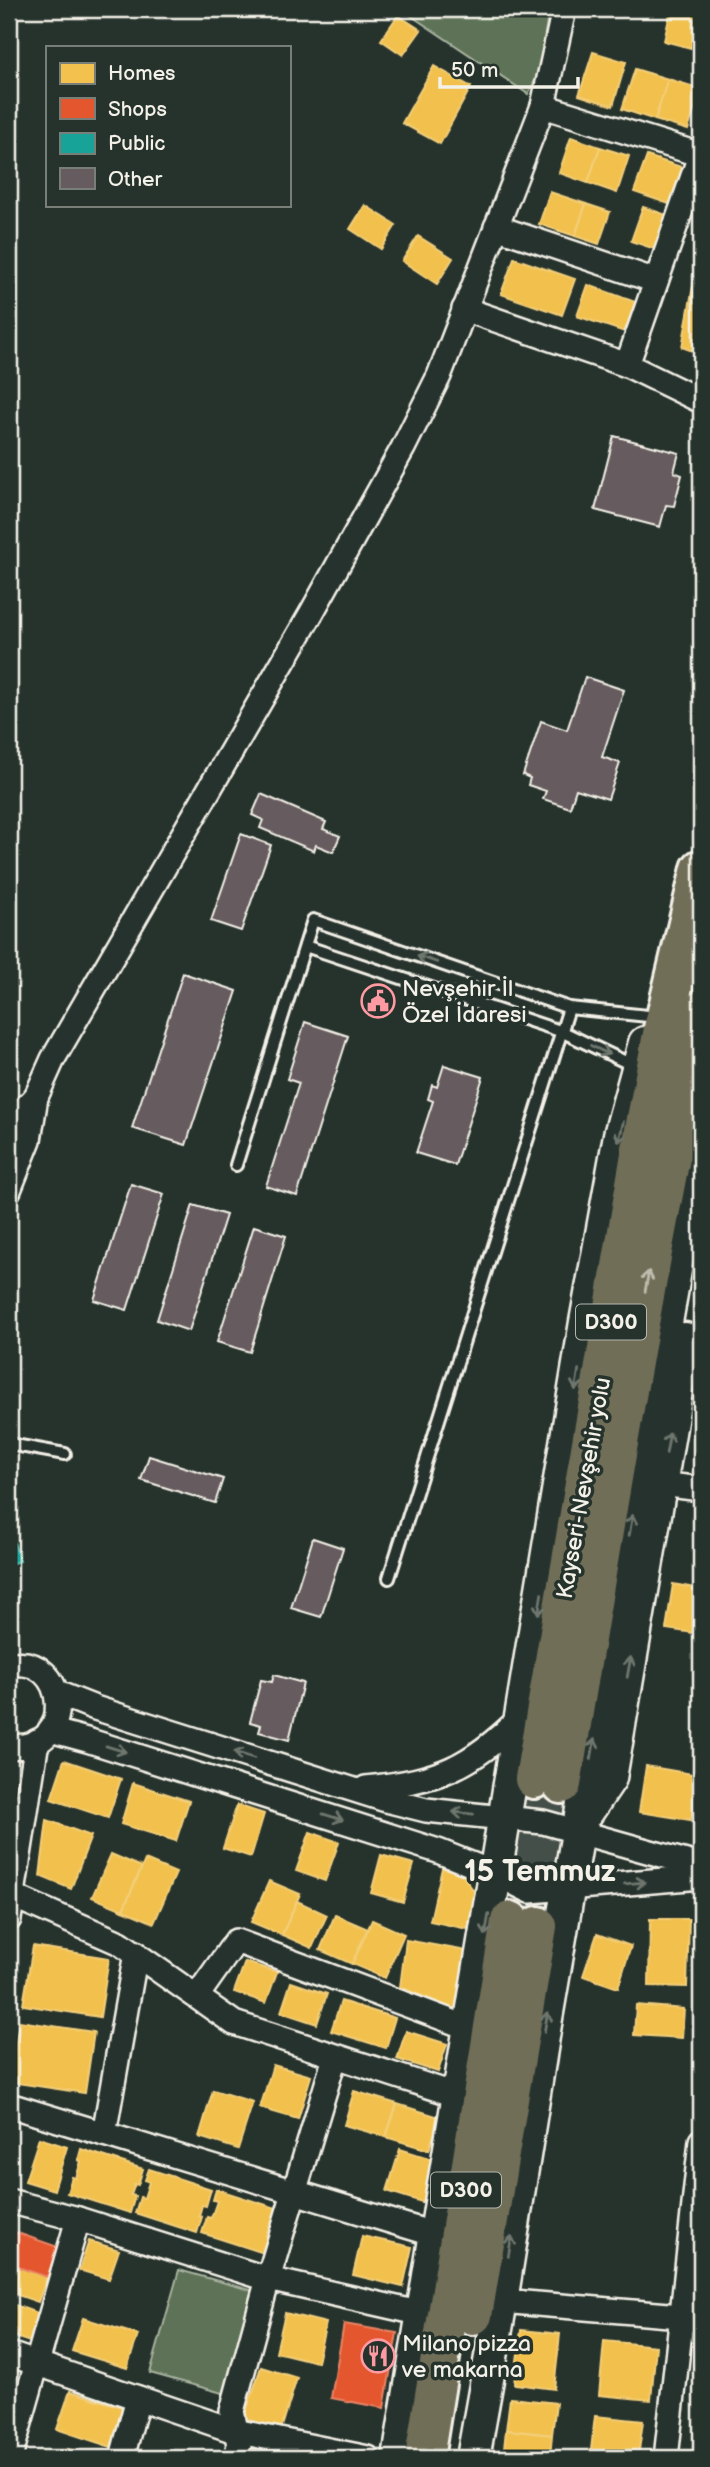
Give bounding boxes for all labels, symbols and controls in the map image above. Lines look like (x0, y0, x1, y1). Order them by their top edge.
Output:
legend (46, 46, 290, 206)
scale bar (440, 46, 579, 90)
text: 50 m (451, 58, 498, 83)
text: Homes (108, 61, 176, 86)
text: Shops (108, 97, 167, 122)
text: Public (108, 131, 166, 156)
text: Other (108, 167, 163, 192)
one-way arrow (416, 952, 438, 964)
place label: Nevşehir İl Özel İdaresi (402, 975, 527, 1029)
public building icon: Nevşehir İl Özel İdaresi (359, 982, 397, 1020)
one-way arrow (589, 1044, 610, 1057)
one-way arrow (614, 1120, 627, 1142)
one-way arrow (641, 1271, 654, 1293)
road number: D300 (576, 1304, 646, 1340)
one-way arrow (570, 1368, 583, 1390)
street label: Kayseri-Nevşehir yolu (551, 1375, 617, 1601)
one-way arrow (662, 1432, 676, 1454)
one-way arrow (625, 1514, 639, 1537)
one-way arrow (533, 1592, 546, 1615)
one-way arrow (623, 1656, 636, 1679)
one-way arrow (587, 1738, 600, 1761)
one-way arrow (104, 1744, 126, 1756)
one-way arrow (233, 1748, 255, 1760)
one-way arrow (452, 1807, 475, 1820)
one-way arrow (321, 1812, 343, 1825)
district label: 15 Temmuz (464, 1854, 616, 1890)
one-way arrow (623, 1876, 646, 1889)
one-way arrow (480, 1913, 493, 1936)
one-way arrow (540, 2011, 553, 2033)
road number: D300 (431, 2172, 501, 2208)
one-way arrow (504, 2235, 517, 2258)
place label: Milano pizza ve makarna (401, 2330, 531, 2384)
restaurant icon: Milano pizza ve makarna (359, 2337, 397, 2375)

